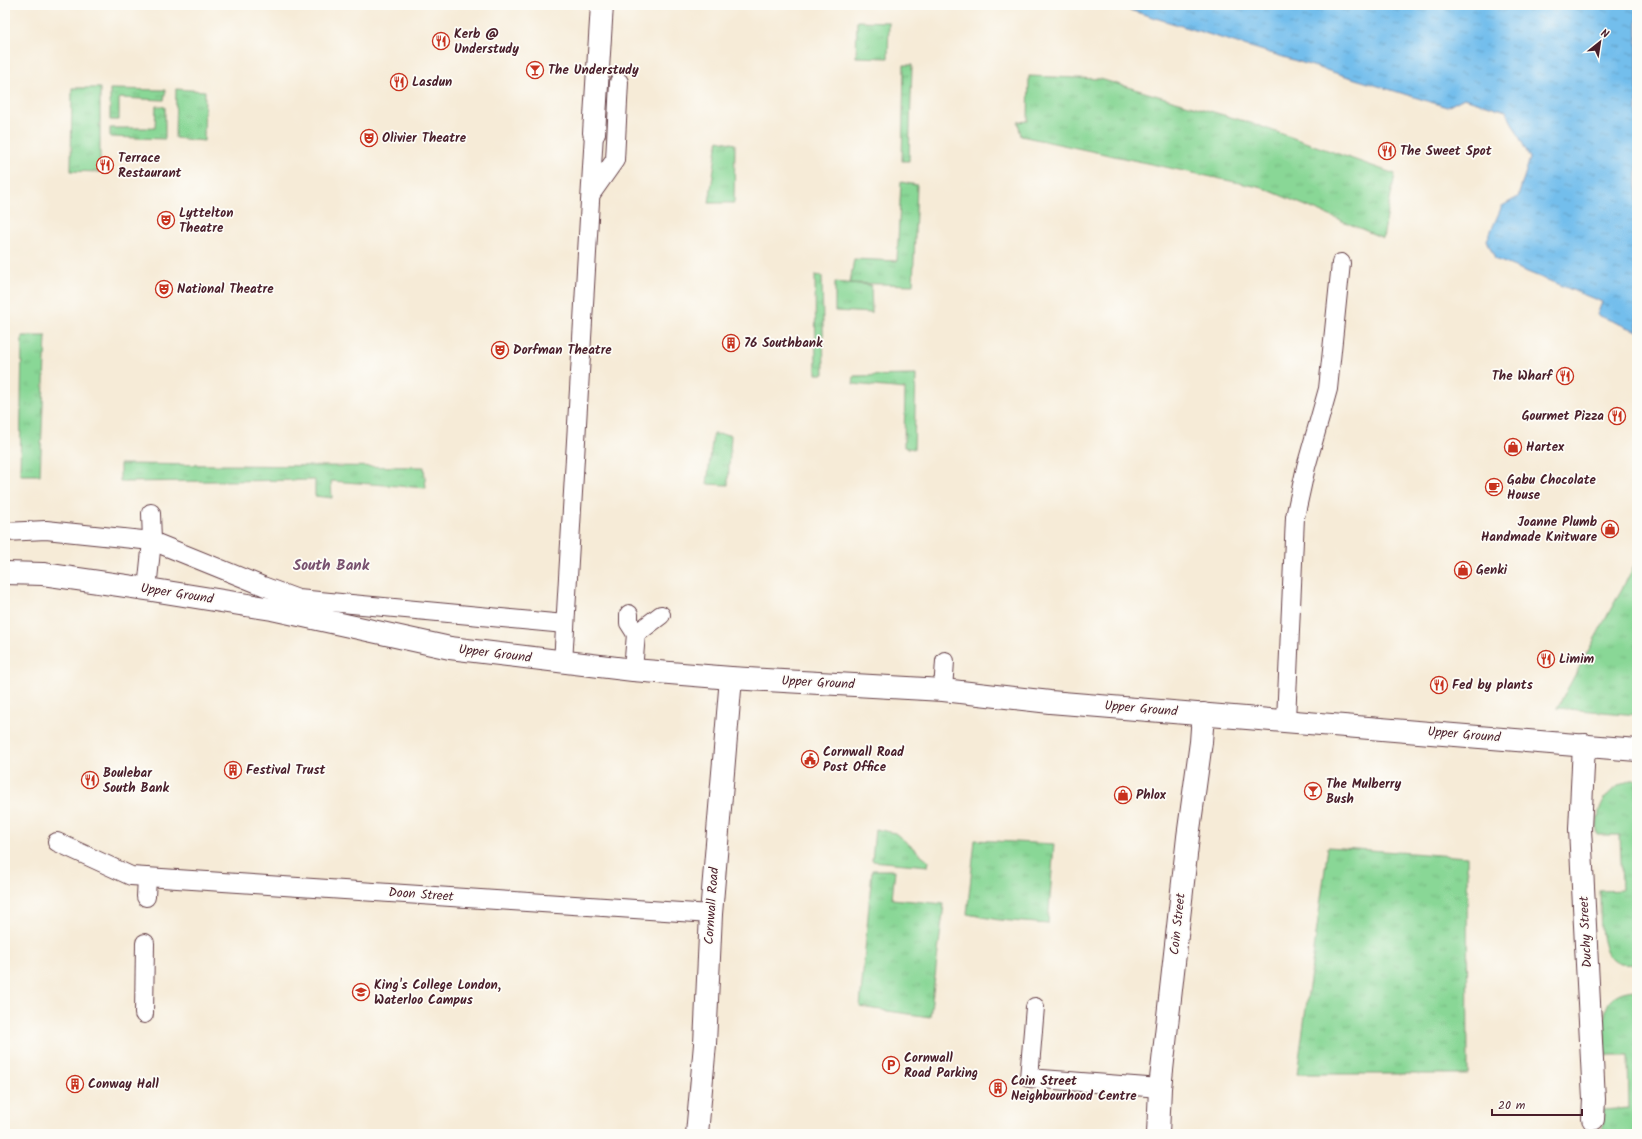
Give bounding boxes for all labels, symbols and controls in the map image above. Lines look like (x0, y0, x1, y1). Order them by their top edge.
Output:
north arrow (1580, 22, 1620, 62)
place label: Kerb @ Understudy (454, 24, 519, 60)
text: N (1597, 25, 1612, 44)
restaurant icon: Kerb @ Understudy (431, 31, 451, 51)
bar icon: The Understudy (525, 60, 545, 80)
place label: The Understudy (548, 60, 639, 81)
restaurant icon: Lasdun (389, 72, 409, 92)
place label: Lasdun (412, 72, 452, 93)
theatre icon: Olivier Theatre (359, 128, 379, 148)
place label: Olivier Theatre (382, 128, 467, 149)
restaurant icon: The Sweet Spot (1377, 141, 1397, 161)
place label: The Sweet Spot (1400, 141, 1492, 162)
place label: Terrace Restaurant (118, 148, 182, 184)
restaurant icon: Terrace Restaurant (95, 155, 115, 175)
place label: Lyttelton Theatre (179, 203, 233, 239)
theatre icon: Lyttelton Theatre (156, 210, 176, 230)
theatre icon: National Theatre (154, 279, 174, 299)
place label: National Theatre (177, 279, 274, 300)
building icon: 76 Southbank (721, 333, 741, 353)
place label: 76 Southbank (744, 333, 823, 354)
theatre icon: Dorfman Theatre (490, 340, 510, 360)
place label: Dorfman Theatre (513, 340, 612, 361)
place label: The Wharf (1492, 366, 1553, 387)
restaurant icon: The Wharf (1555, 366, 1575, 386)
place label: Gourmet Pizza (1522, 406, 1604, 427)
restaurant icon: Gourmet Pizza (1607, 406, 1627, 426)
shop icon: Hartex (1503, 437, 1523, 457)
place label: Hartex (1526, 437, 1565, 458)
place label: Gabu Chocolate House (1507, 470, 1597, 506)
cafe icon: Gabu Chocolate House (1484, 477, 1504, 497)
place label: Joanne Plumb Handmade Knitware (1481, 512, 1598, 548)
shop icon: Joanne Plumb Handmade Knitware (1600, 519, 1620, 539)
district label: South Bank (293, 554, 370, 578)
shop icon: Genki (1453, 560, 1473, 580)
place label: Genki (1476, 560, 1508, 581)
street label: Upper Ground (139, 578, 215, 610)
street label: Upper Ground (457, 639, 533, 669)
restaurant icon: Limim (1536, 649, 1556, 669)
place label: Limim (1559, 649, 1595, 670)
street label: Upper Ground (781, 671, 856, 695)
restaurant icon: Fed by plants (1429, 675, 1449, 695)
place label: Fed by plants (1452, 675, 1533, 696)
street label: Upper Ground (1104, 695, 1179, 723)
street label: Upper Ground (1427, 721, 1502, 749)
place label: Cornwall Road Post Office (823, 742, 905, 778)
public building icon: Cornwall Road Post Office (800, 749, 820, 769)
building icon: Festival Trust (223, 760, 243, 780)
place label: Festival Trust (246, 760, 325, 781)
place label: Boulebar South Bank (103, 763, 170, 799)
restaurant icon: Boulebar South Bank (80, 770, 100, 790)
place label: The Mulberry Bush (1326, 774, 1401, 810)
bar icon: The Mulberry Bush (1303, 781, 1323, 801)
shop icon: Phlox (1113, 785, 1133, 805)
place label: Phlox (1136, 785, 1167, 806)
street label: Cornwall Road (699, 866, 725, 945)
street label: Doon Street (388, 882, 455, 908)
street label: Coin Street (1164, 891, 1192, 956)
street label: Duchy Street (1574, 895, 1598, 968)
place label: King's College London, Waterloo Campus (374, 975, 501, 1011)
school or university icon: King's College London, Waterloo Campus (351, 982, 371, 1002)
place label: Cornwall Road Parking (904, 1048, 978, 1084)
parking icon: Cornwall Road Parking (881, 1055, 901, 1075)
place label: Coin Street Neighbourhood Centre (1011, 1071, 1137, 1107)
building icon: Conway Hall (65, 1074, 85, 1094)
place label: Conway Hall (88, 1074, 159, 1095)
building icon: Coin Street Neighbourhood Centre (988, 1078, 1008, 1098)
scale bar (1492, 1091, 1582, 1117)
text: 20 m (1498, 1096, 1526, 1115)

